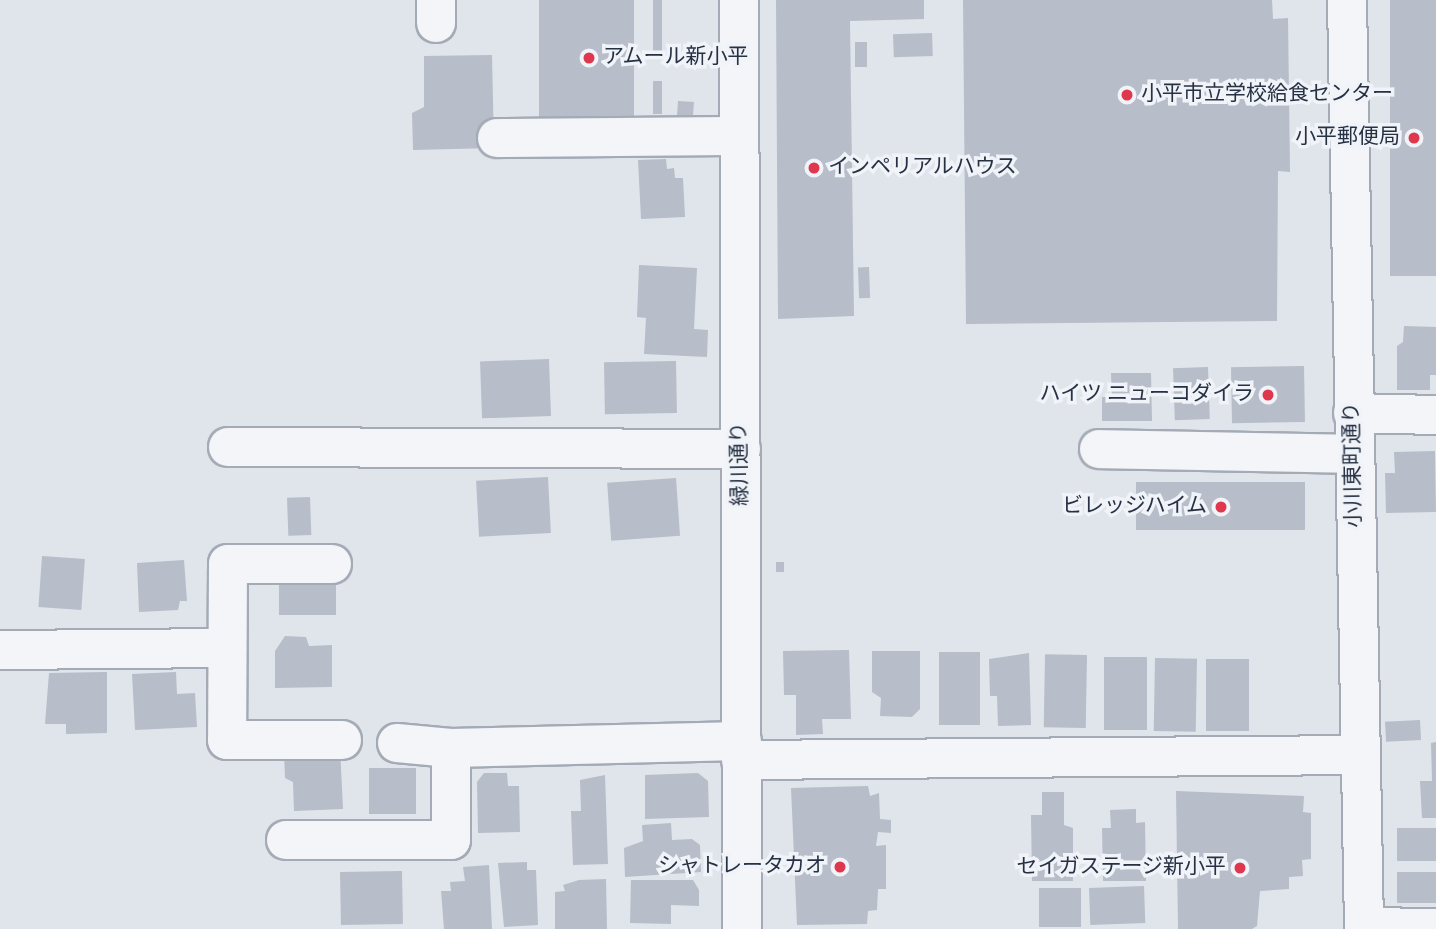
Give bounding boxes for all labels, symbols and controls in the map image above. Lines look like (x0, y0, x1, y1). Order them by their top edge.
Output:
place label: アムール新小平 (603, 45, 750, 71)
marker: アムール新小平 (581, 50, 597, 66)
place label: 小平市立学校給食センター (1141, 82, 1393, 108)
marker: 小平市立学校給食センター (1119, 87, 1135, 103)
place label: 小平郵便局 (1295, 125, 1400, 151)
marker: 小平郵便局 (1406, 130, 1422, 146)
place label: インペリアルハウス (828, 155, 1017, 181)
marker: インペリアルハウス (806, 160, 822, 176)
place label: ハイツ ニューコダイラ (1039, 382, 1254, 408)
marker: ハイツ ニューコダイラ (1260, 387, 1276, 403)
street label: 小川東町通り (1340, 402, 1368, 528)
street label: 緑川通り (728, 422, 754, 506)
place label: ビレッジハイム (1060, 494, 1207, 520)
marker: ビレッジハイム (1213, 499, 1229, 515)
place label: シャトレータカオ (658, 854, 826, 880)
place label: セイガステージ新小平 (1016, 855, 1226, 881)
marker: シャトレータカオ (832, 859, 848, 875)
marker: セイガステージ新小平 (1232, 860, 1248, 876)

